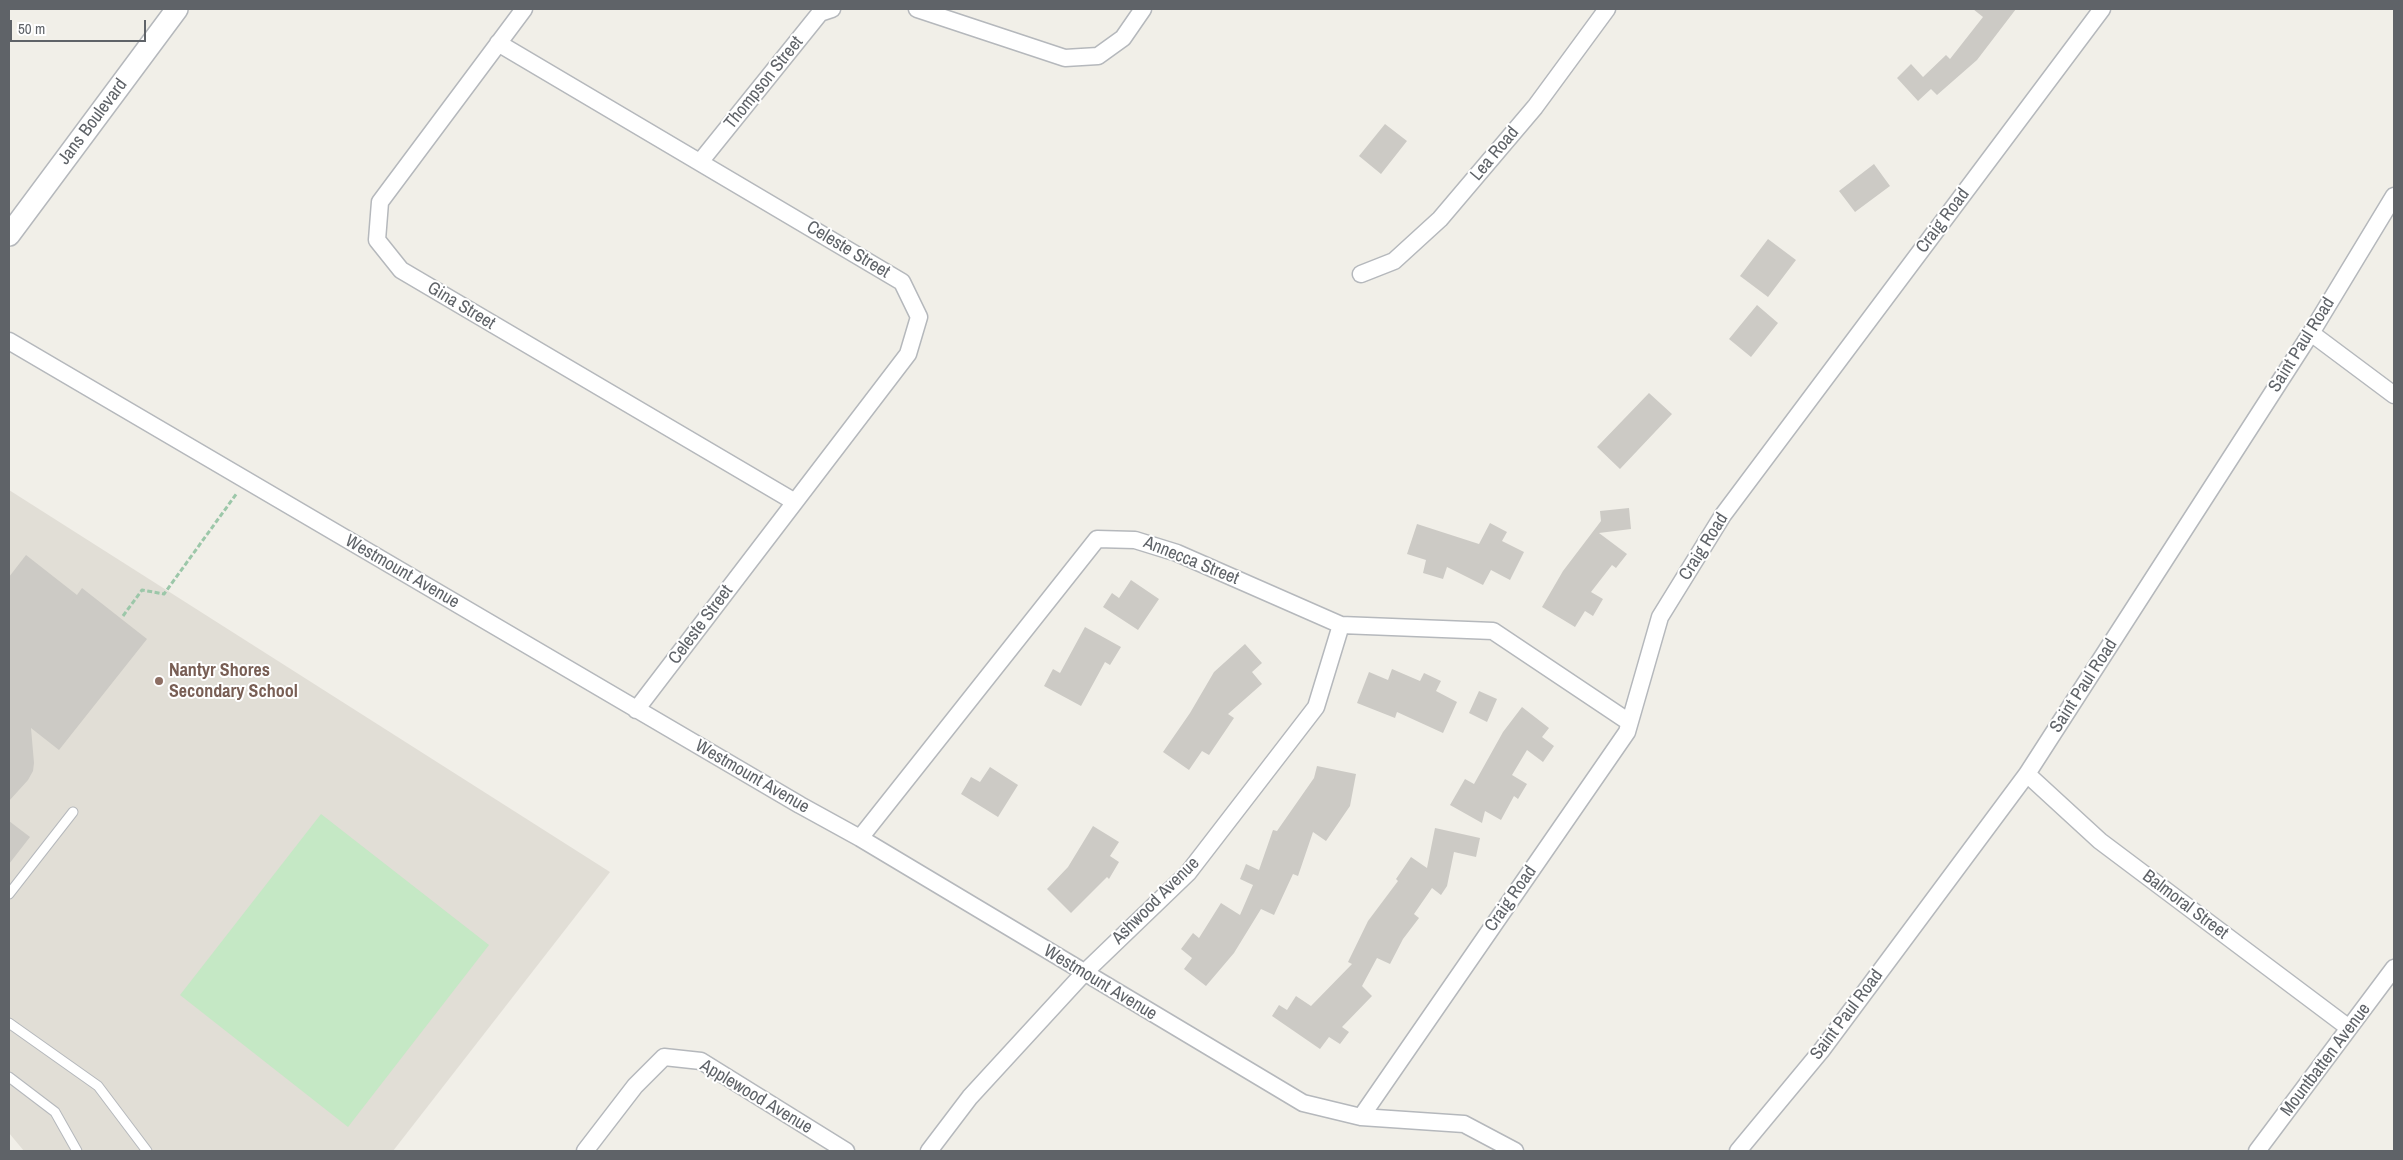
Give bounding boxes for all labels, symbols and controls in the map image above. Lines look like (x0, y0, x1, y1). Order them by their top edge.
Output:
scale bar (12, 10, 149, 42)
text: 50 m (18, 18, 45, 39)
street label: Thompson Street (720, 32, 808, 134)
street label: Jans Boulevard (54, 75, 132, 169)
street label: Lea Road (1466, 123, 1524, 185)
street label: Craig Road (1912, 184, 1974, 258)
street label: Celeste Street (802, 217, 894, 283)
street label: Gina Street (423, 277, 499, 335)
street label: Saint Paul Road (2264, 294, 2340, 396)
street label: Craig Road (1675, 509, 1733, 585)
street label: Westmount Avenue (341, 531, 463, 613)
street label: Annecca Street (1140, 532, 1242, 590)
street label: Celeste Street (664, 581, 738, 669)
street label: Saint Paul Road (2046, 635, 2122, 737)
place label: Nantyr Shores Secondary School (169, 660, 298, 702)
marker: Nantyr Shores Secondary School (153, 675, 165, 687)
street label: Westmount Avenue (691, 736, 813, 818)
street label: Ashwood Avenue (1108, 853, 1204, 949)
street label: Craig Road (1481, 862, 1541, 936)
street label: Balmoral Street (2138, 866, 2232, 944)
street label: Westmount Avenue (1039, 941, 1161, 1025)
street label: Saint Paul Road (1806, 966, 1888, 1064)
street label: Mountbatten Avenue (2276, 999, 2376, 1121)
street label: Applewood Avenue (696, 1055, 816, 1139)

